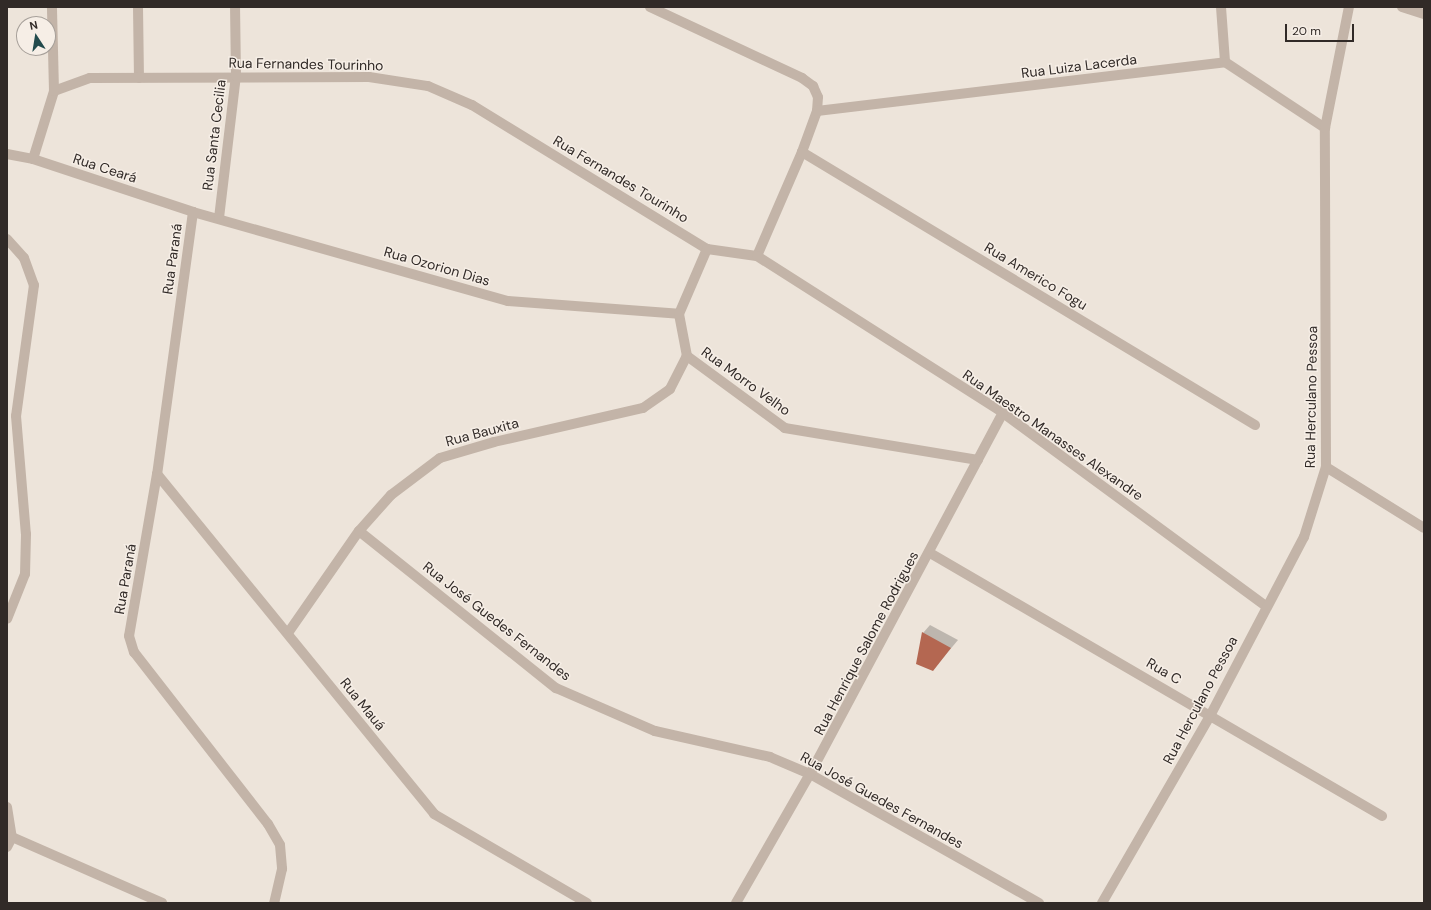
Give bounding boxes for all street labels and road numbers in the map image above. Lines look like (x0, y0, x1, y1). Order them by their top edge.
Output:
street label: Rua Luiza Lacerda (1020, 51, 1138, 81)
street label: Rua Fernandes Tourinho (228, 54, 384, 74)
street label: Rua Santa Cecilia (199, 79, 229, 191)
street label: Rua Fernandes Tourinho (550, 132, 692, 226)
street label: Rua Ceará (71, 150, 139, 186)
street label: Rua Paraná (159, 222, 185, 296)
street label: Rua Americo Fogu (982, 239, 1090, 313)
street label: Rua Ozorion Dias (382, 243, 492, 289)
street label: Rua Herculano Pessoa (1301, 326, 1321, 468)
street label: Rua Morro Velho (698, 343, 794, 419)
street label: Rua Maestro Manasses Alexandre (960, 366, 1146, 504)
street label: Rua Bauxita (444, 414, 520, 450)
street label: Rua Paraná (111, 542, 139, 616)
street label: Rua Henrique Salome Rodrigues (810, 548, 922, 738)
street label: Rua José Guedes Fernandes (420, 558, 574, 684)
street label: Rua Herculano Pessoa (1159, 633, 1241, 767)
street label: Rua C (1143, 654, 1185, 688)
street label: Rua Mauá (337, 674, 389, 734)
street label: Rua José Guedes Fernandes (798, 748, 966, 852)

